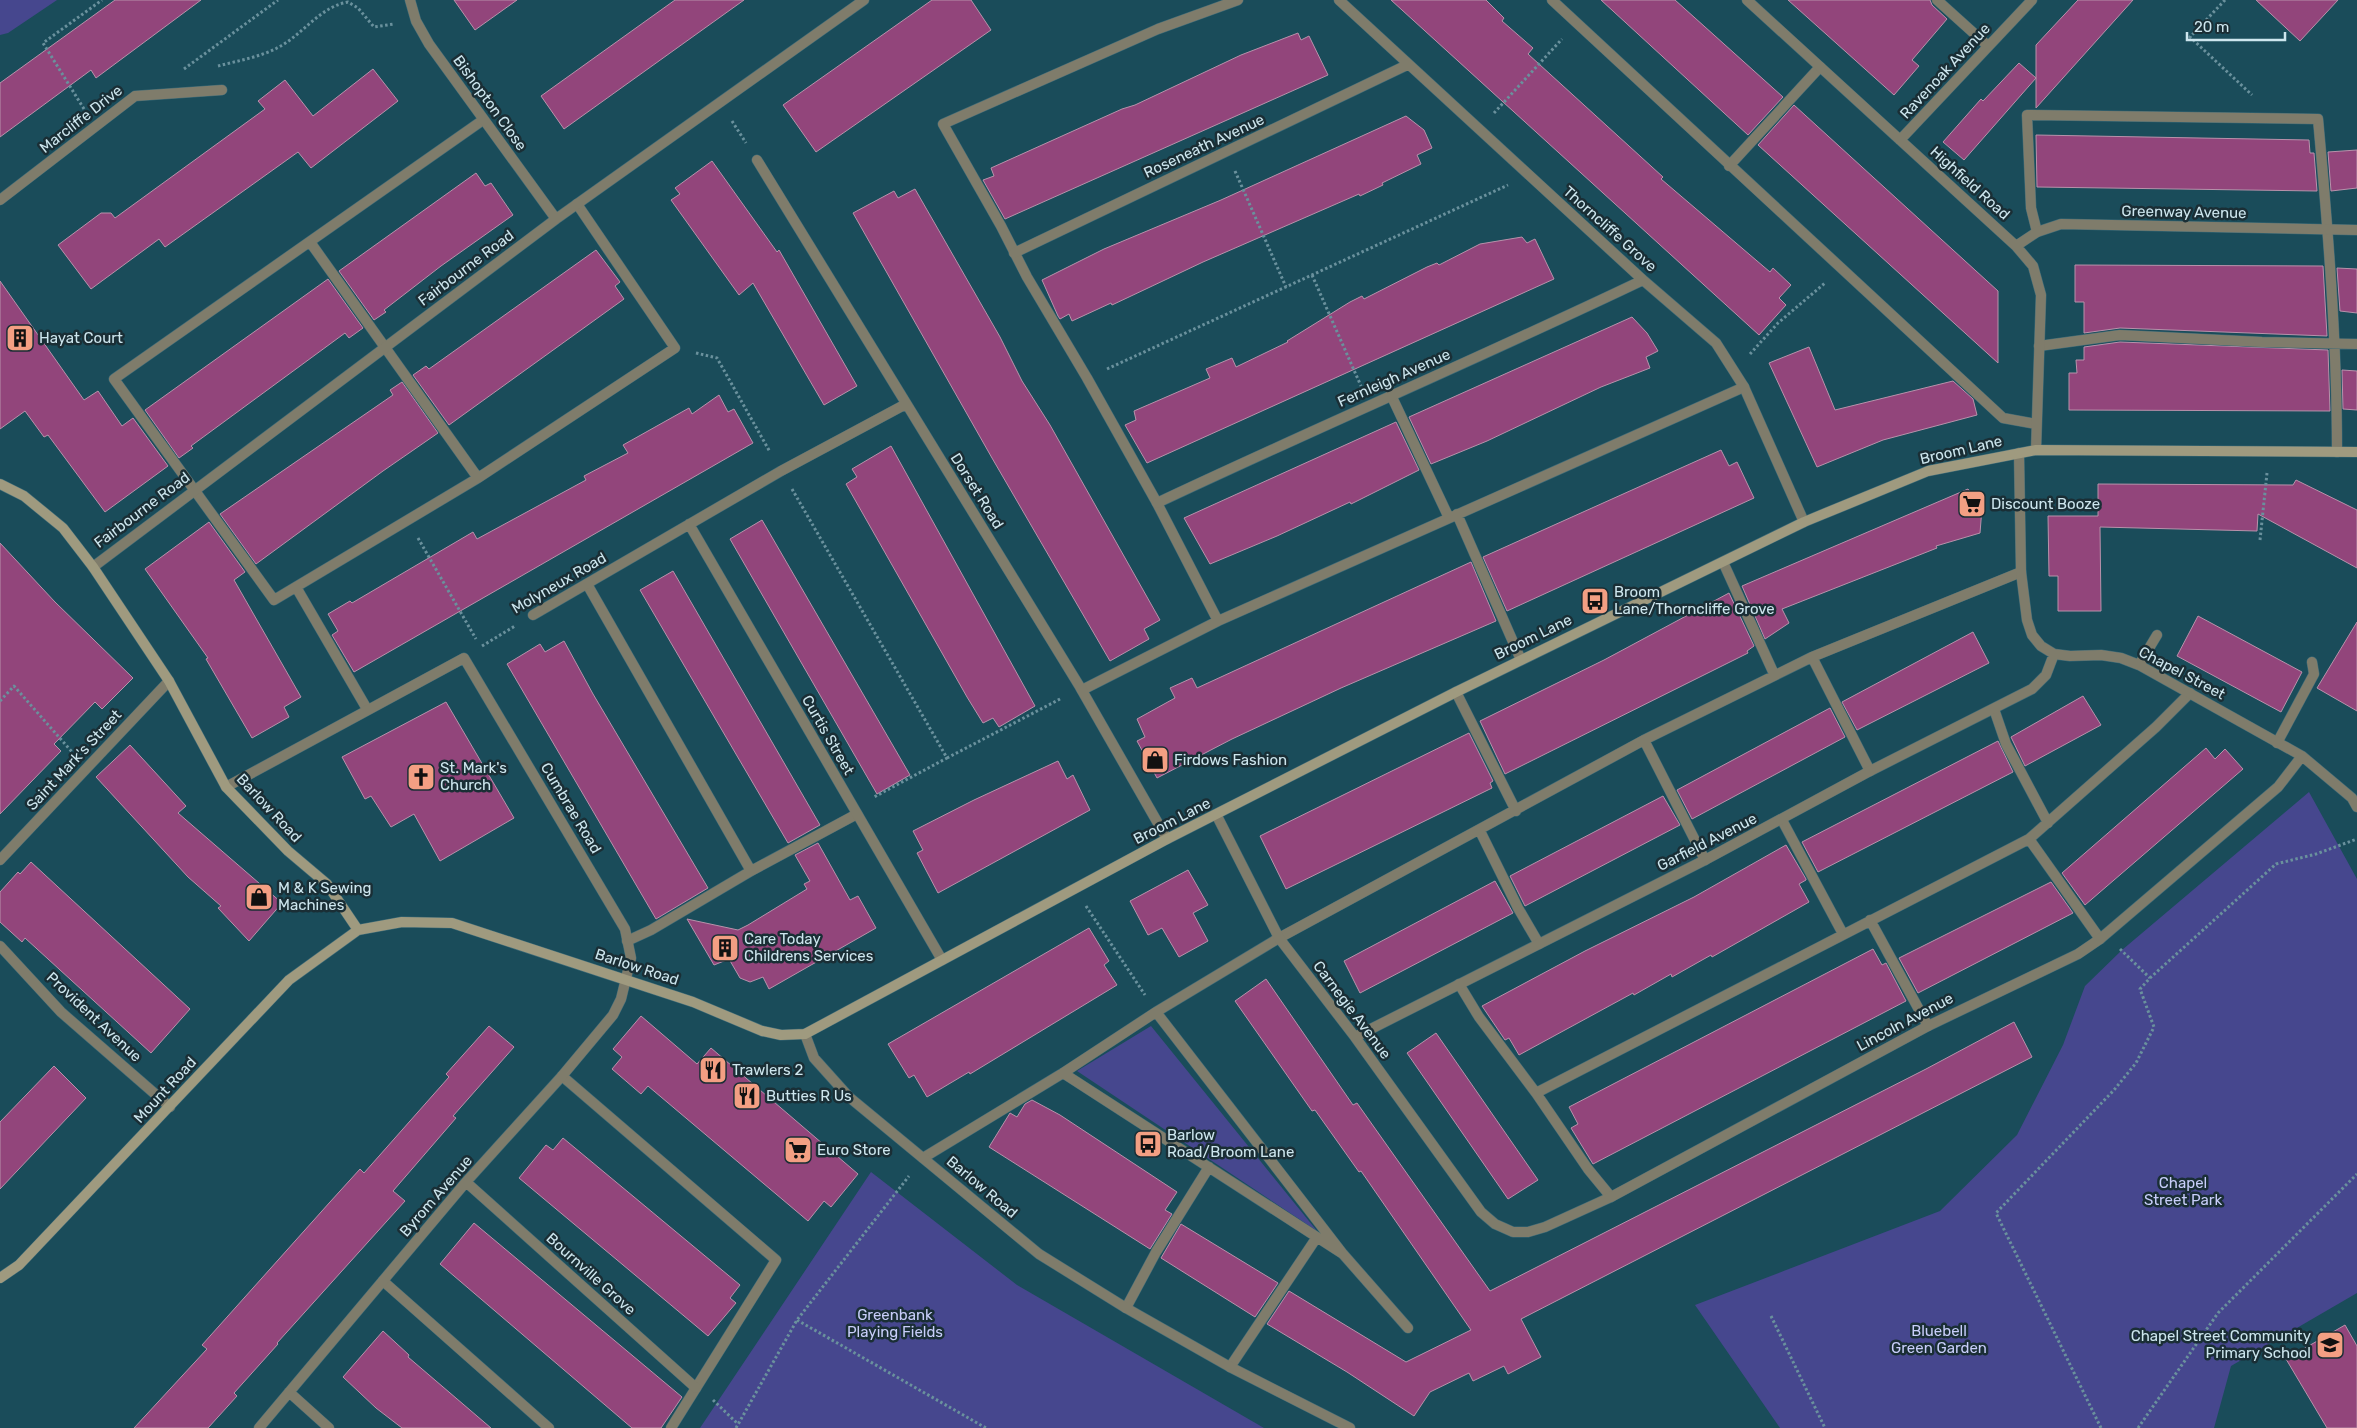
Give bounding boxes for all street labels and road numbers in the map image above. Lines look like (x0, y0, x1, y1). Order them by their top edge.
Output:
street label: Ravenoak Avenue (1896, 20, 1994, 122)
street label: Bishopton Close (449, 52, 531, 154)
street label: Marcliffe Drive (36, 81, 126, 157)
street label: Roseneath Avenue (1141, 110, 1267, 182)
street label: Highfield Road (1927, 143, 2013, 223)
street label: Thorncliffe Grove (1560, 182, 1660, 276)
street label: Greenway Avenue (2121, 202, 2247, 222)
street label: Fairbourne Road (415, 226, 517, 310)
street label: Fernleigh Avenue (1335, 345, 1453, 411)
street label: Broom Lane (1918, 432, 2004, 468)
street label: Dorset Road (947, 450, 1007, 532)
street label: Fairbourne Road (91, 468, 193, 552)
street label: Molyneux Road (508, 549, 610, 617)
street label: Broom Lane (1491, 610, 1575, 664)
street label: Chapel Street (2136, 643, 2228, 703)
street label: Curtis Street (798, 692, 858, 778)
street label: Saint Mark's Street (23, 706, 125, 814)
street label: Cumbrae Road (537, 759, 605, 857)
street label: Barlow Road (233, 770, 305, 846)
street label: Broom Lane (1130, 794, 1214, 848)
street label: Garfield Avenue (1654, 809, 1760, 875)
street label: Barlow Road (593, 945, 681, 989)
street label: Carnegie Avenue (1309, 957, 1395, 1063)
street label: Provident Avenue (43, 968, 145, 1066)
street label: Lincoln Avenue (1854, 989, 1956, 1055)
street label: Mount Road (130, 1053, 200, 1127)
street label: Byrom Avenue (396, 1152, 476, 1240)
street label: Barlow Road (943, 1152, 1021, 1222)
street label: Bournville Grove (543, 1229, 639, 1319)

